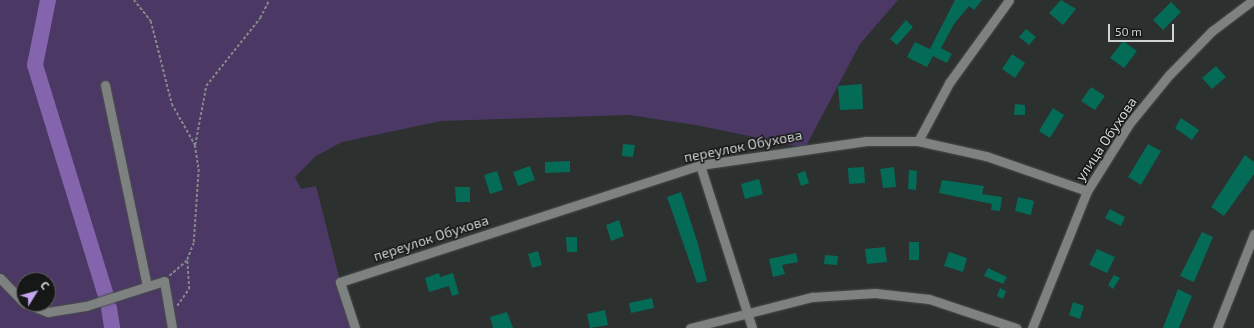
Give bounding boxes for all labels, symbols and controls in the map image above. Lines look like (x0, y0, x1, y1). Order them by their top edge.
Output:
scale bar (1110, 16, 1176, 42)
text: 50 m (1115, 24, 1142, 38)
street label: улица Обухова (1072, 94, 1140, 184)
street label: переулок Обухова (682, 126, 804, 166)
street label: переулок Обухова (371, 211, 491, 265)
north arrow (16, 272, 56, 312)
text: С (38, 279, 52, 292)

